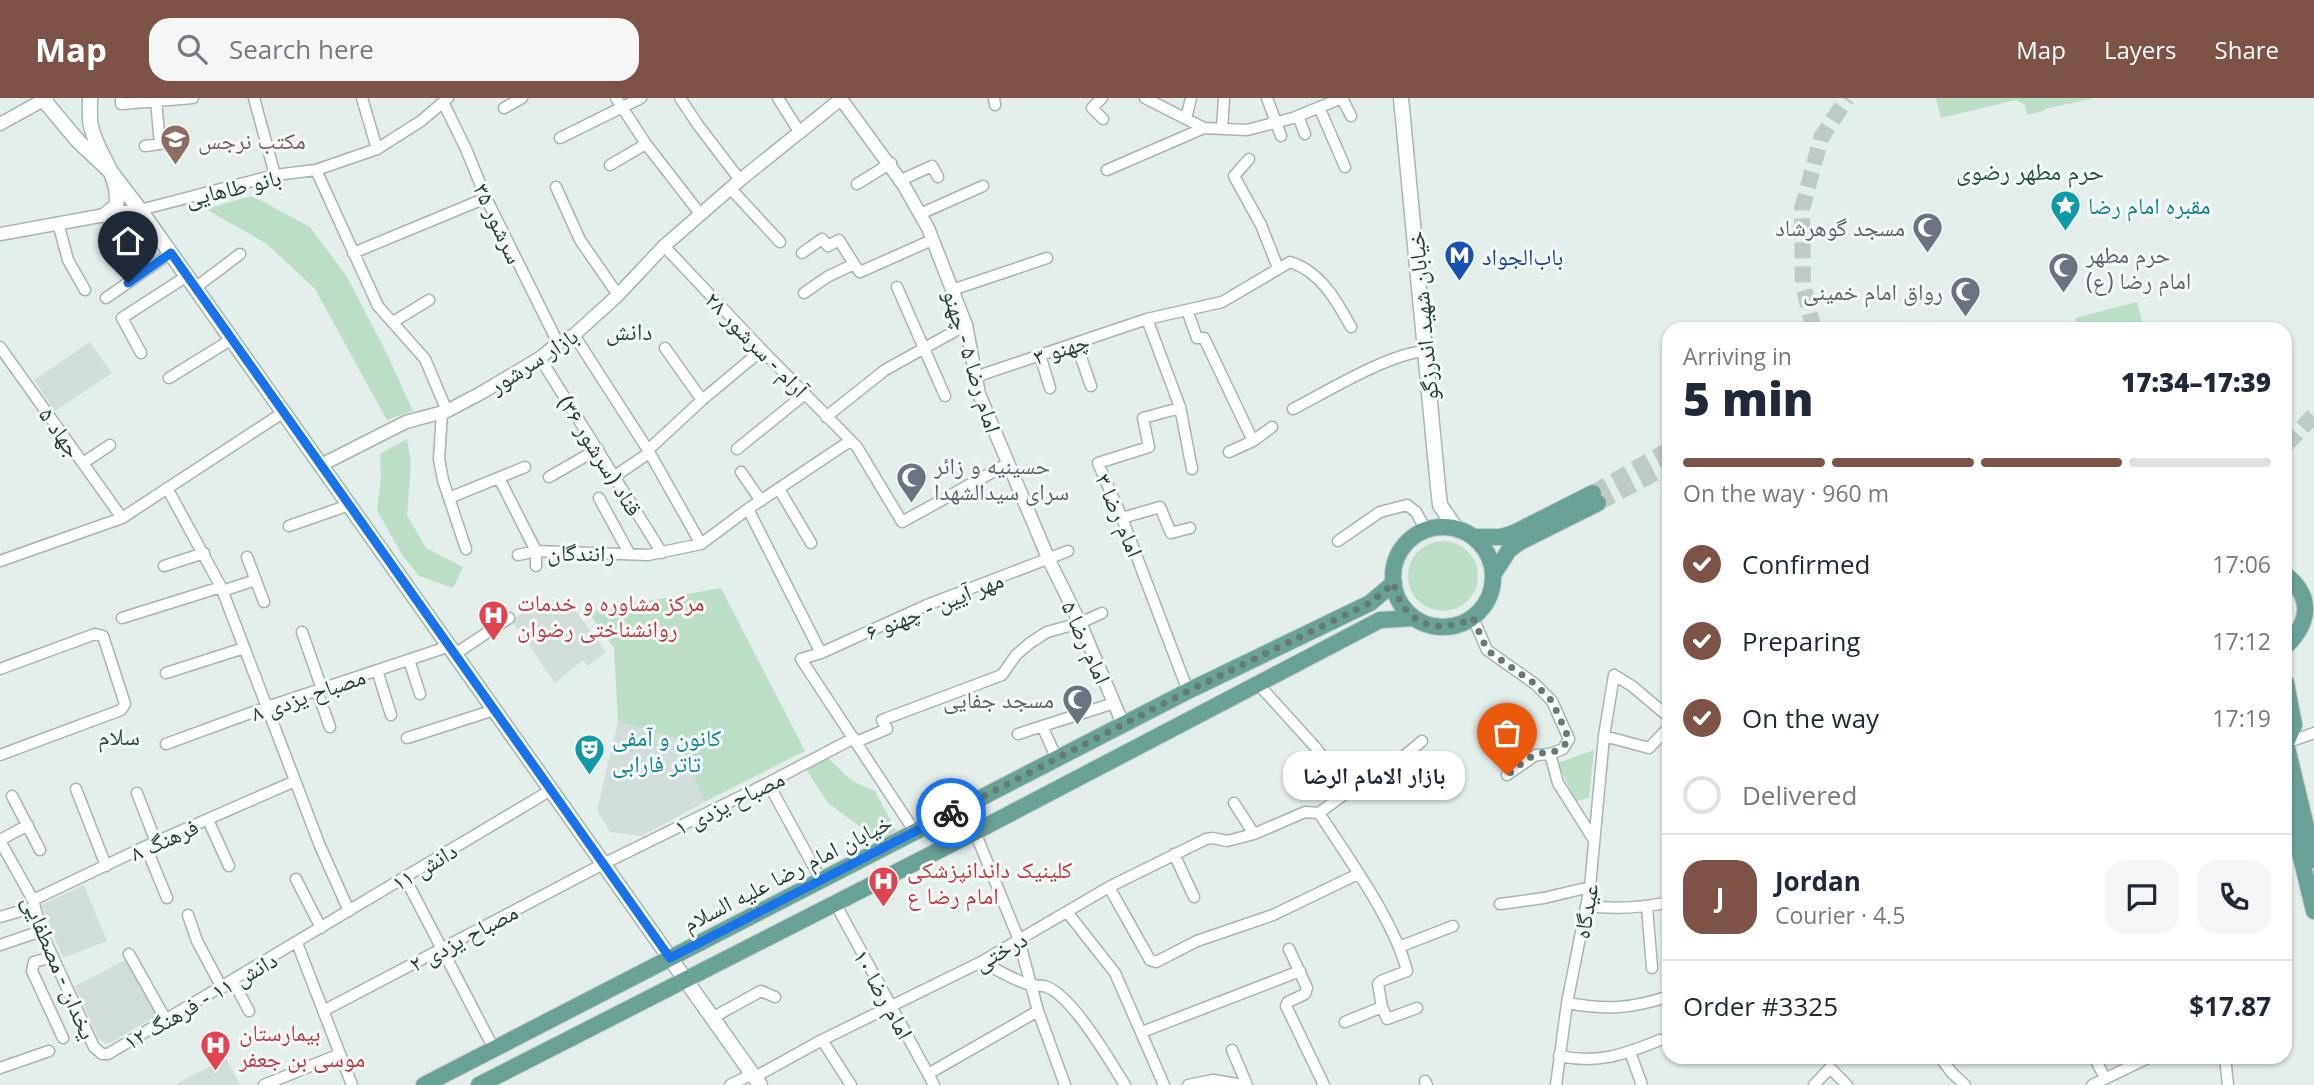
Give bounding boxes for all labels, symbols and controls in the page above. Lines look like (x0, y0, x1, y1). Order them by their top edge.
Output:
search box (149, 18, 639, 81)
text: Map (35, 27, 107, 72)
icon: search (173, 30, 211, 68)
text: Search here (229, 31, 374, 67)
text: Map (2016, 33, 2066, 66)
text: Layers (2104, 33, 2177, 66)
text: Share (2215, 33, 2279, 66)
school or university icon: مکتب نرجس (158, 123, 192, 167)
place label: مکتب نرجس (198, 124, 306, 156)
district label: حرم مطهر رضوی (1956, 154, 2104, 188)
street label: بانو طاهایی (182, 160, 284, 214)
street label: سرشور ۳۵ (466, 177, 532, 269)
place icon: مقبره امام رضا (2048, 188, 2082, 232)
place label: مقبره امام رضا (2088, 189, 2211, 222)
mosque icon: مسجد گوهرشاد (1911, 210, 1945, 254)
pin (98, 211, 158, 283)
place label: مسجد گوهرشاد (1775, 211, 1905, 243)
icon: home (109, 222, 147, 260)
street label: خیابان شهید اندرزگو (1399, 230, 1445, 402)
place label: حرم مطهر امام رضا (ع) (2085, 238, 2191, 297)
metro station icon: باب‌الجواد (1442, 239, 1476, 283)
place label: باب‌الجواد (1482, 240, 1563, 272)
mosque icon: حرم مطهر امام رضا (ع) (2046, 250, 2080, 294)
mosque icon: رواق امام خمینی (1949, 274, 1983, 318)
place label: رواق امام خمینی (1803, 275, 1943, 308)
street label: آرام - سرشور ۲۸ (697, 284, 817, 406)
street label: امام رضا ۵ - چهنو (935, 285, 1010, 437)
district label: دانش (606, 314, 652, 347)
street label: بازار سرشور (481, 319, 584, 401)
street label: چهنو ۳ (1029, 324, 1093, 372)
text: Arriving in (1683, 340, 1792, 372)
text: 17:34–17:39 (2121, 364, 2271, 400)
text: 5 min (1683, 367, 1814, 429)
street label: قناد (سرشور ۳۶) (551, 388, 651, 522)
street label: جهاد ۵ (32, 400, 90, 464)
place label: حسینیه و زائر سرای سیدالشهدا (933, 449, 1069, 507)
mosque icon: حسینیه و زائر سرای سیدالشهدا (894, 461, 928, 505)
street label: امام رضا ۳ (1087, 468, 1152, 562)
text: On the way · 960 m (1683, 477, 1889, 509)
street label: رانندگان (547, 535, 615, 569)
icon: check (1683, 545, 1721, 583)
text: Confirmed (1742, 546, 1870, 582)
text: 17:06 (2212, 548, 2271, 580)
street label: مهر آیین - چهنو ۶ (860, 563, 1008, 647)
place label: مرکز مشاوره و خدمات روانشناختی رضوان (517, 586, 704, 644)
street label: امام رضا ۵ (1054, 595, 1120, 689)
hospital icon: مرکز مشاوره و خدمات روانشناختی رضوان (477, 598, 511, 642)
icon: check (1683, 622, 1721, 660)
text: Preparing (1742, 623, 1860, 659)
text: 17:12 (2212, 625, 2271, 657)
street label: مصباح یزدی ۸ (247, 660, 369, 728)
mosque icon: مسجد جفایی (1060, 682, 1094, 726)
place label: مسجد جفایی (943, 683, 1054, 715)
icon: check (1683, 699, 1721, 737)
text: On the way (1742, 700, 1879, 736)
text: 17:19 (2212, 702, 2271, 734)
pin (1477, 703, 1537, 775)
icon: bag (1488, 714, 1526, 752)
district label: سلام (98, 719, 140, 753)
place label: کانون و آمفی تاتر فارابی (612, 721, 722, 779)
theatre icon: کانون و آمفی تاتر فارابی (572, 733, 606, 777)
callout: بازار الامام الرضا (1283, 750, 1465, 800)
text: بازار الامام الرضا (1303, 759, 1445, 791)
street label: مصباح یزدی ۱ (669, 762, 789, 842)
text: Delivered (1742, 777, 1857, 813)
courier (916, 778, 986, 848)
icon: bike (932, 794, 970, 832)
street label: خیابان امام رضا علیه السلام (677, 805, 898, 940)
street label: فرهنگ ۸ (125, 810, 203, 868)
street label: دانش ۱۱ (385, 834, 463, 898)
place label: کلینیک داندانپزشکى امام رضا ع (907, 853, 1073, 912)
button: chat (2105, 860, 2179, 934)
button: phone (2197, 860, 2271, 934)
text: Jordan (1775, 863, 1861, 899)
hospital icon: کلینیک داندانپزشکى امام رضا ع (867, 865, 901, 909)
text: J (1716, 879, 1724, 915)
street label: عیدگاه (1564, 880, 1606, 941)
street label: یخدان - مصطفایی (15, 890, 105, 1044)
street label: مصباح یزدی ۲ (403, 895, 523, 979)
text: Courier · 4.5 (1775, 899, 1905, 931)
street label: درختی (967, 922, 1033, 978)
street label: دانش ۱۱ - فرهنگ ۱۲ (117, 943, 283, 1057)
street label: امام رضا ۱۰ (845, 943, 922, 1045)
text: Order #3325 (1683, 988, 1838, 1024)
text: $17.87 (2189, 988, 2271, 1024)
place label: بیمارستان موسی بن جعفر (238, 1016, 365, 1074)
hospital icon: بیمارستان موسی بن جعفر (199, 1028, 233, 1072)

